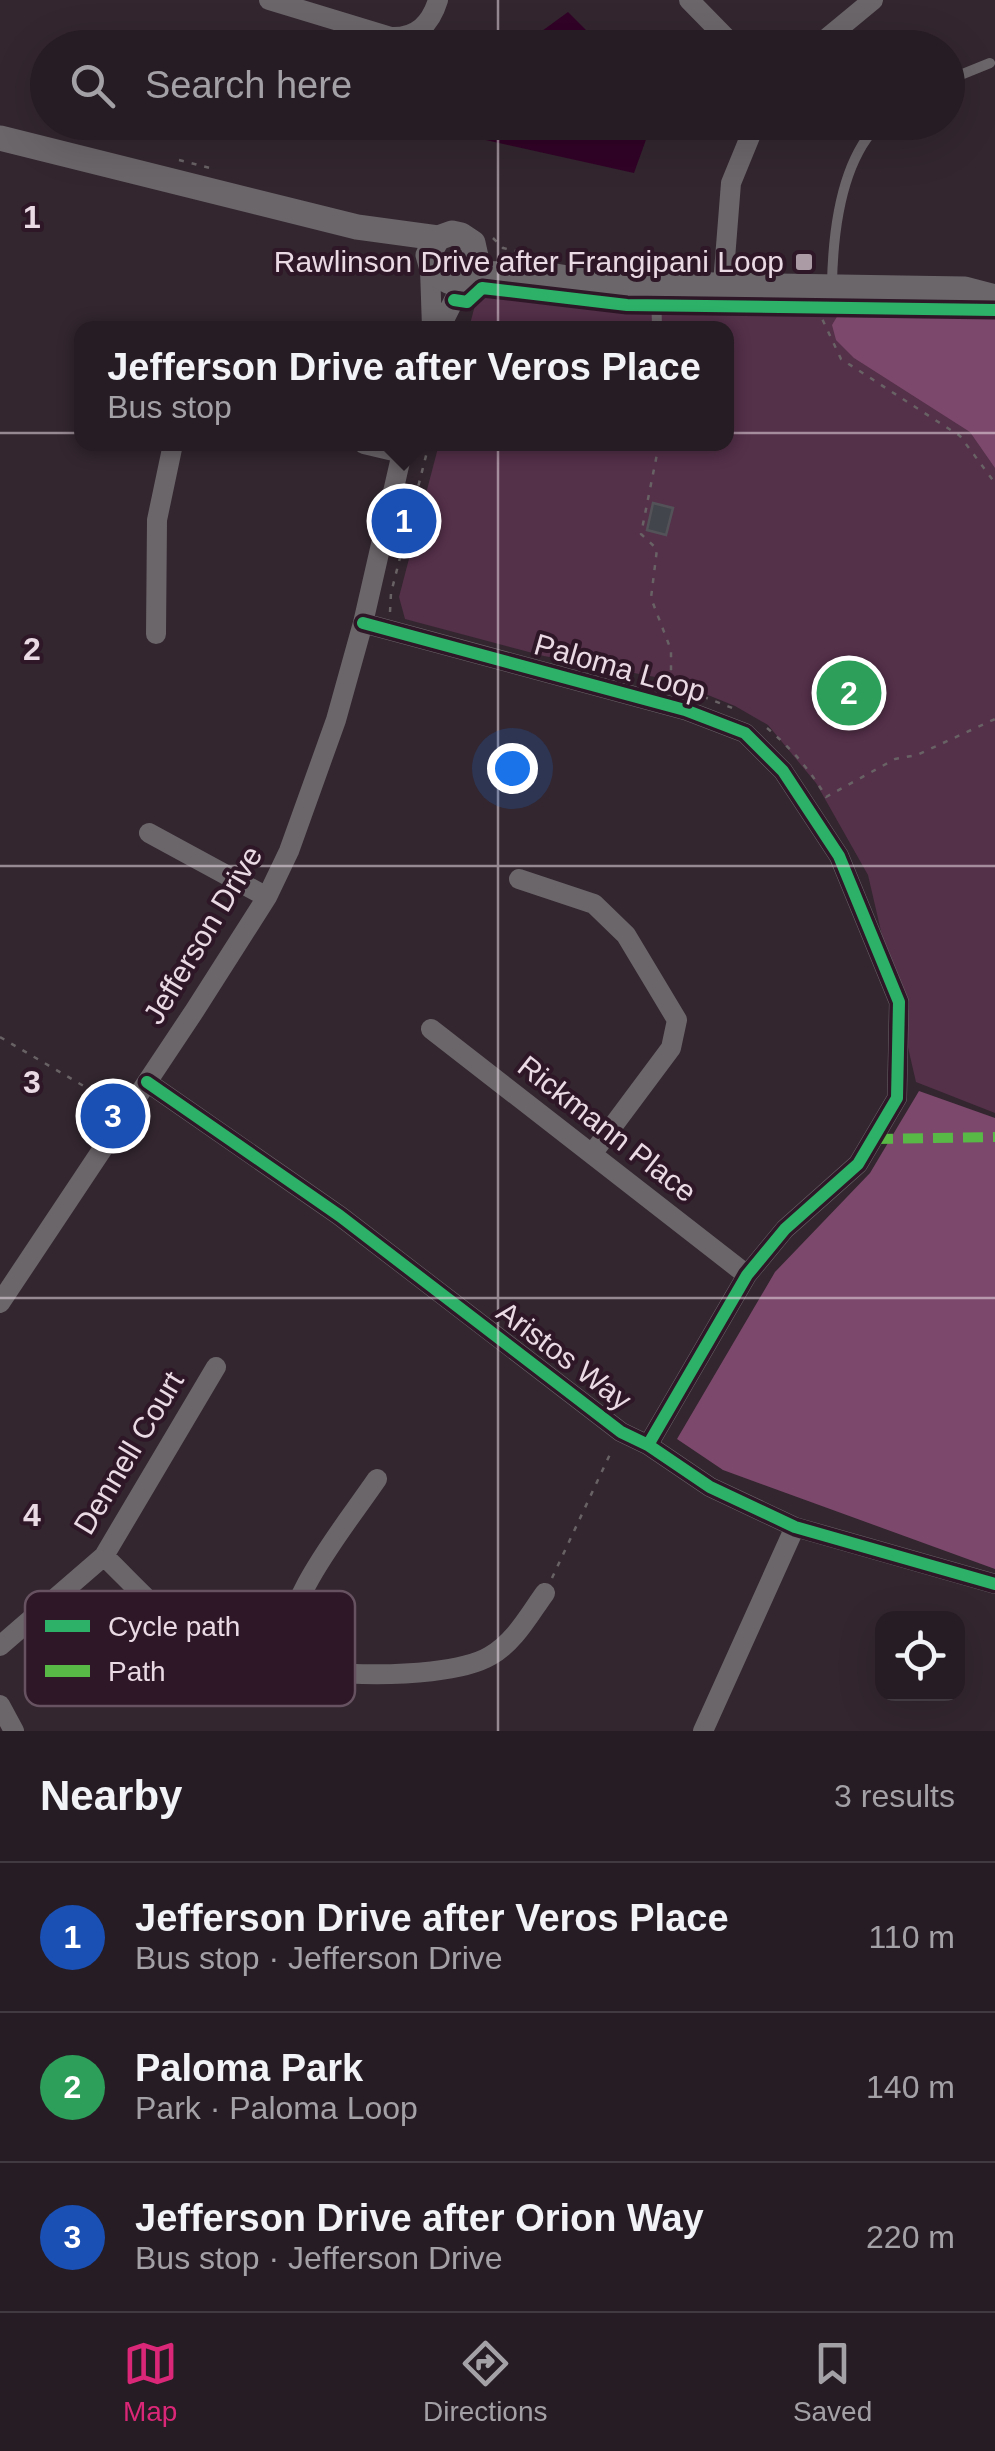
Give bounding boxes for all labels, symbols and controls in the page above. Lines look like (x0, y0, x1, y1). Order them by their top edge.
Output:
search box (30, 30, 965, 140)
icon: search (65, 58, 120, 113)
text: Search here (145, 64, 352, 106)
text: 1 (23, 199, 41, 235)
place label: Rawlinson Drive after Frangipani Loop (274, 245, 784, 278)
marker: Rawlinson Drive after Frangipani Loop (793, 251, 815, 273)
popup (74, 321, 734, 451)
text: Jefferson Drive after Veros Place (107, 346, 701, 388)
text: Bus stop (107, 389, 232, 425)
pin: 1 (372, 484, 436, 558)
street label: Paloma Loop (531, 627, 710, 708)
text: 2 (23, 631, 41, 667)
pin: 2 (816, 656, 882, 730)
your location (487, 743, 538, 794)
street label: Jefferson Drive (137, 840, 269, 1029)
street label: Rickmann Place (512, 1049, 703, 1208)
text: 3 (23, 1064, 41, 1100)
pin: 3 (80, 1078, 146, 1154)
street label: Aristos Way (491, 1295, 638, 1417)
street label: Dennell Court (67, 1365, 190, 1540)
text: 4 (23, 1497, 41, 1533)
legend (25, 1591, 355, 1706)
text: Cycle path (108, 1611, 240, 1642)
map controls (875, 1611, 965, 1701)
button: locate (875, 1611, 965, 1701)
text: Path (108, 1656, 166, 1687)
text: Nearby (40, 1772, 182, 1819)
text: 3 results (834, 1778, 955, 1814)
text: Jefferson Drive after Veros Place (135, 1897, 729, 1939)
text: 1 (64, 1919, 81, 1955)
text: 110 m (868, 1919, 955, 1955)
text: Bus stop · Jefferson Drive (135, 1940, 503, 1976)
text: Paloma Park (135, 2047, 363, 2089)
text: 2 (64, 2069, 81, 2105)
text: 140 m (866, 2069, 955, 2105)
text: Park · Paloma Loop (135, 2090, 418, 2126)
text: Jefferson Drive after Orion Way (135, 2197, 704, 2239)
text: 3 (64, 2219, 81, 2255)
text: 220 m (866, 2219, 955, 2255)
text: Bus stop · Jefferson Drive (135, 2240, 503, 2276)
tab: Map (123, 2336, 178, 2428)
tab: Directions (423, 2336, 548, 2428)
tab: Saved (793, 2336, 872, 2428)

